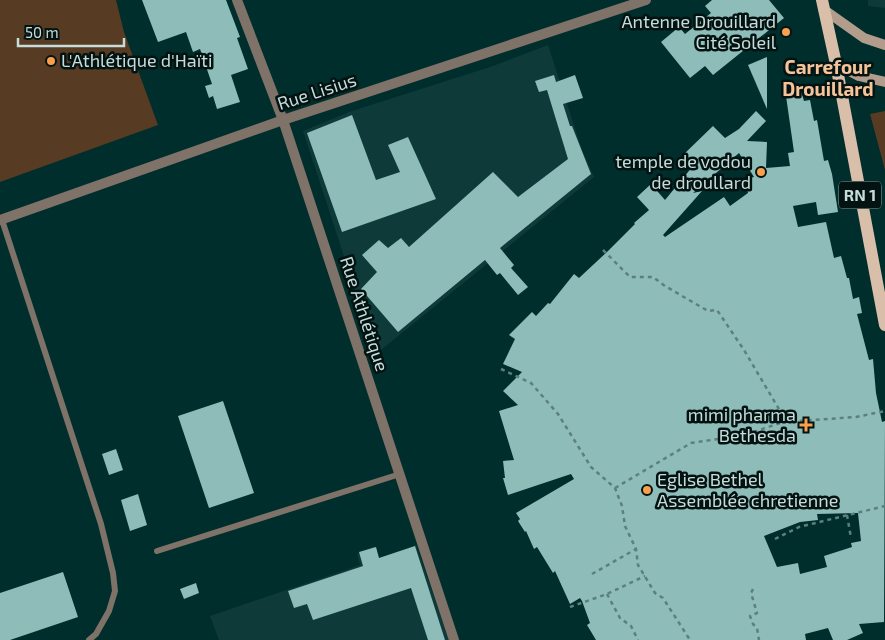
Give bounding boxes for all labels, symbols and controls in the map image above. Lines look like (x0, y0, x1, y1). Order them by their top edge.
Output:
place label: Antenne Drouillard Cité Soleil (621, 10, 777, 53)
scale bar (18, 15, 124, 47)
text: 50 m (25, 23, 59, 41)
marker: Antenne Drouillard Cité Soleil (780, 26, 792, 38)
place label: L'Athlétique d'Haïti (61, 49, 212, 71)
marker: L'Athlétique d'Haïti (45, 55, 57, 67)
district label: Carrefour Drouillard (782, 55, 874, 100)
street label: Rue Lisius (274, 68, 359, 114)
place label: temple de vodou de droullard (615, 150, 751, 193)
marker: temple de vodou de droullard (755, 166, 767, 178)
road number: RN 1 (839, 182, 881, 208)
street label: Rue Athlétique (336, 253, 394, 374)
place label: mimi pharma Bethesda (688, 403, 796, 446)
marker: mimi pharma Bethesda (800, 419, 812, 431)
place label: Eglise Bethel Assemblée chretienne (657, 468, 838, 511)
marker: Eglise Bethel Assemblée chretienne (641, 484, 653, 496)

